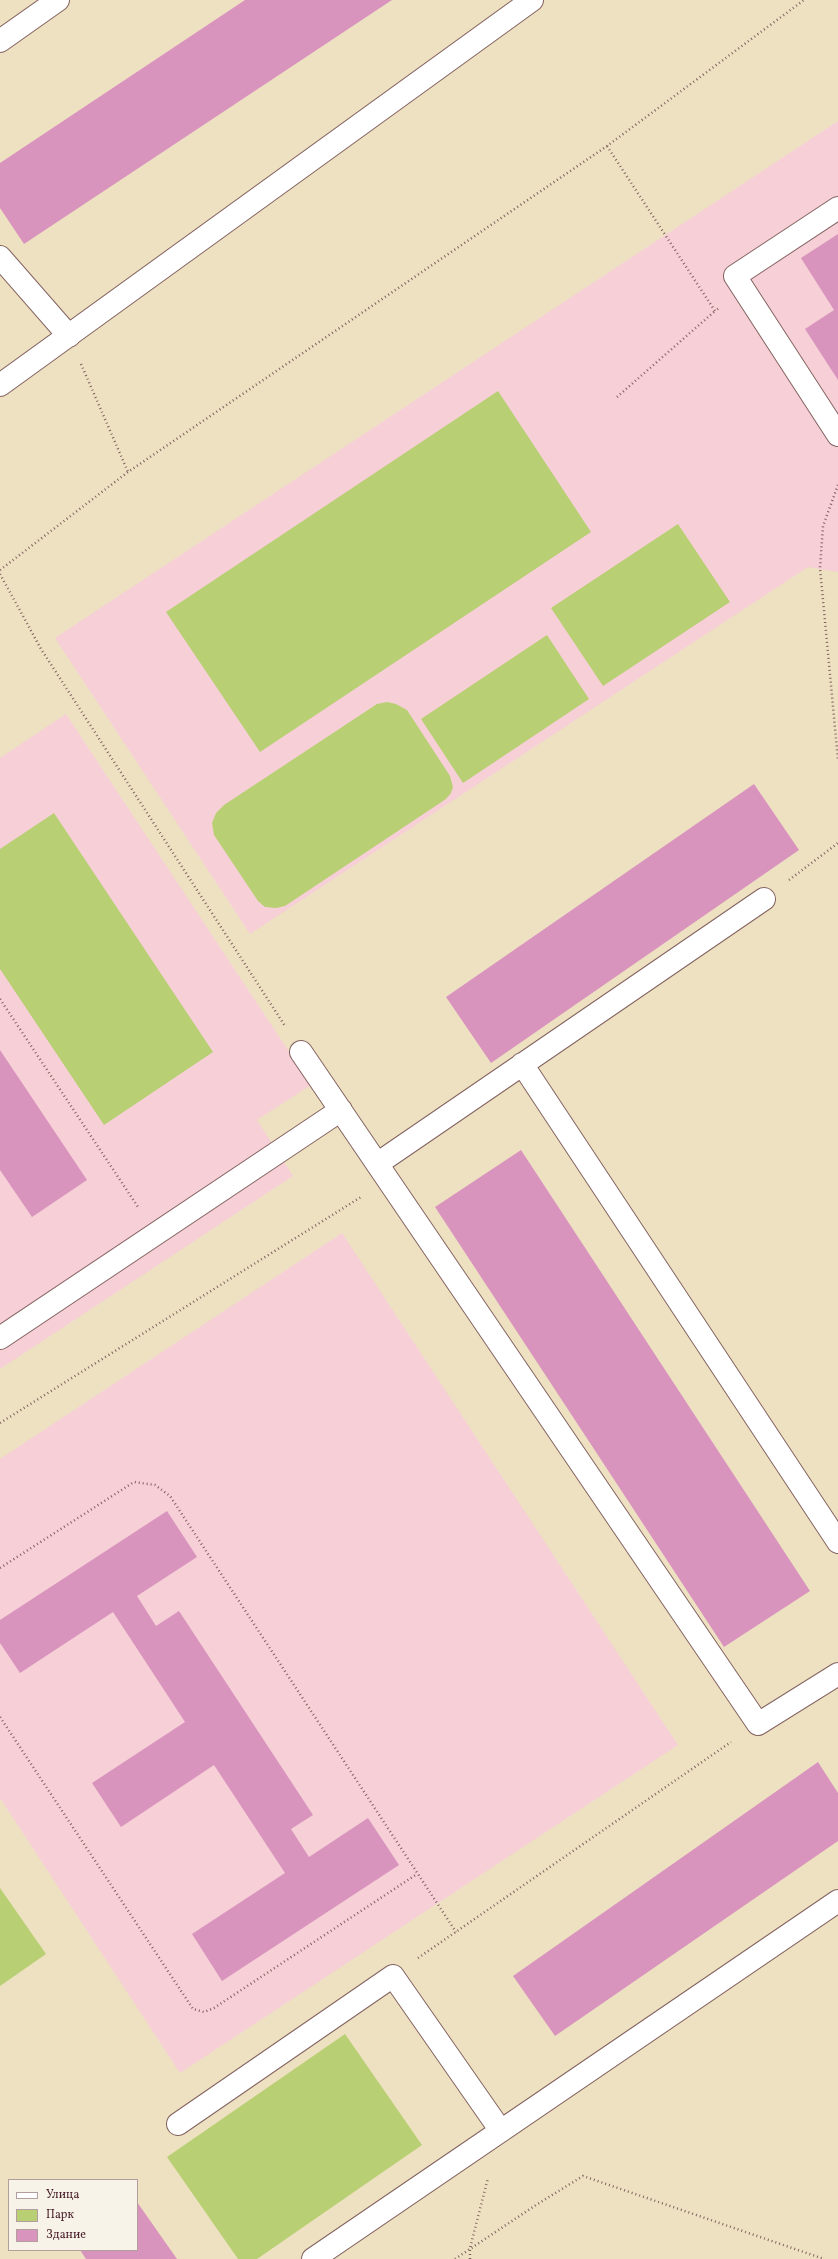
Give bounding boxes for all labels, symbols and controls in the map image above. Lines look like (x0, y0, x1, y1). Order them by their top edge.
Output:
legend (8, 2179, 138, 2251)
text: Улица (46, 2187, 79, 2203)
text: Парк (46, 2207, 74, 2223)
text: Здание (46, 2227, 86, 2243)

